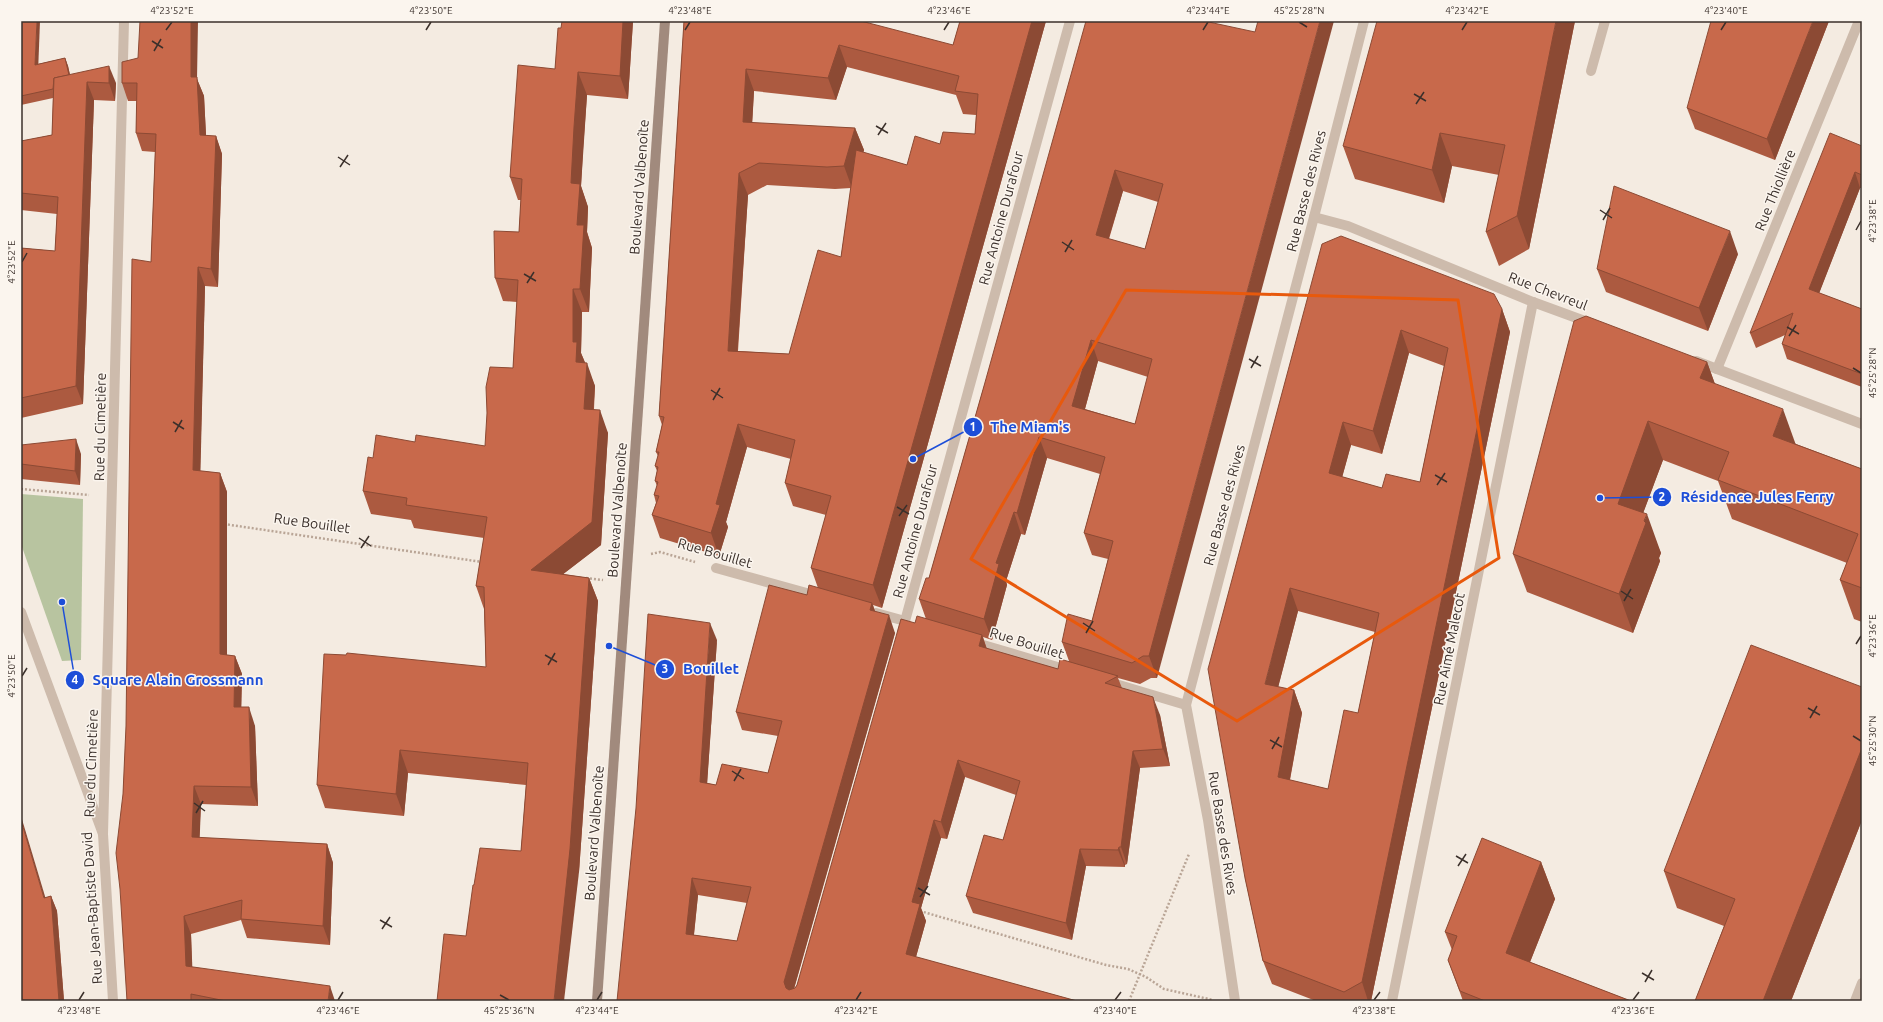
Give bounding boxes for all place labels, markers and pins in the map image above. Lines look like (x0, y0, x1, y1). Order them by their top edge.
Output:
callout: The Miam's (963, 413, 1078, 440)
callout: Résidence Jules Ferry (1652, 483, 1841, 510)
callout: Bouillet (655, 655, 747, 682)
callout: Square Alain Grossmann (65, 667, 271, 694)

